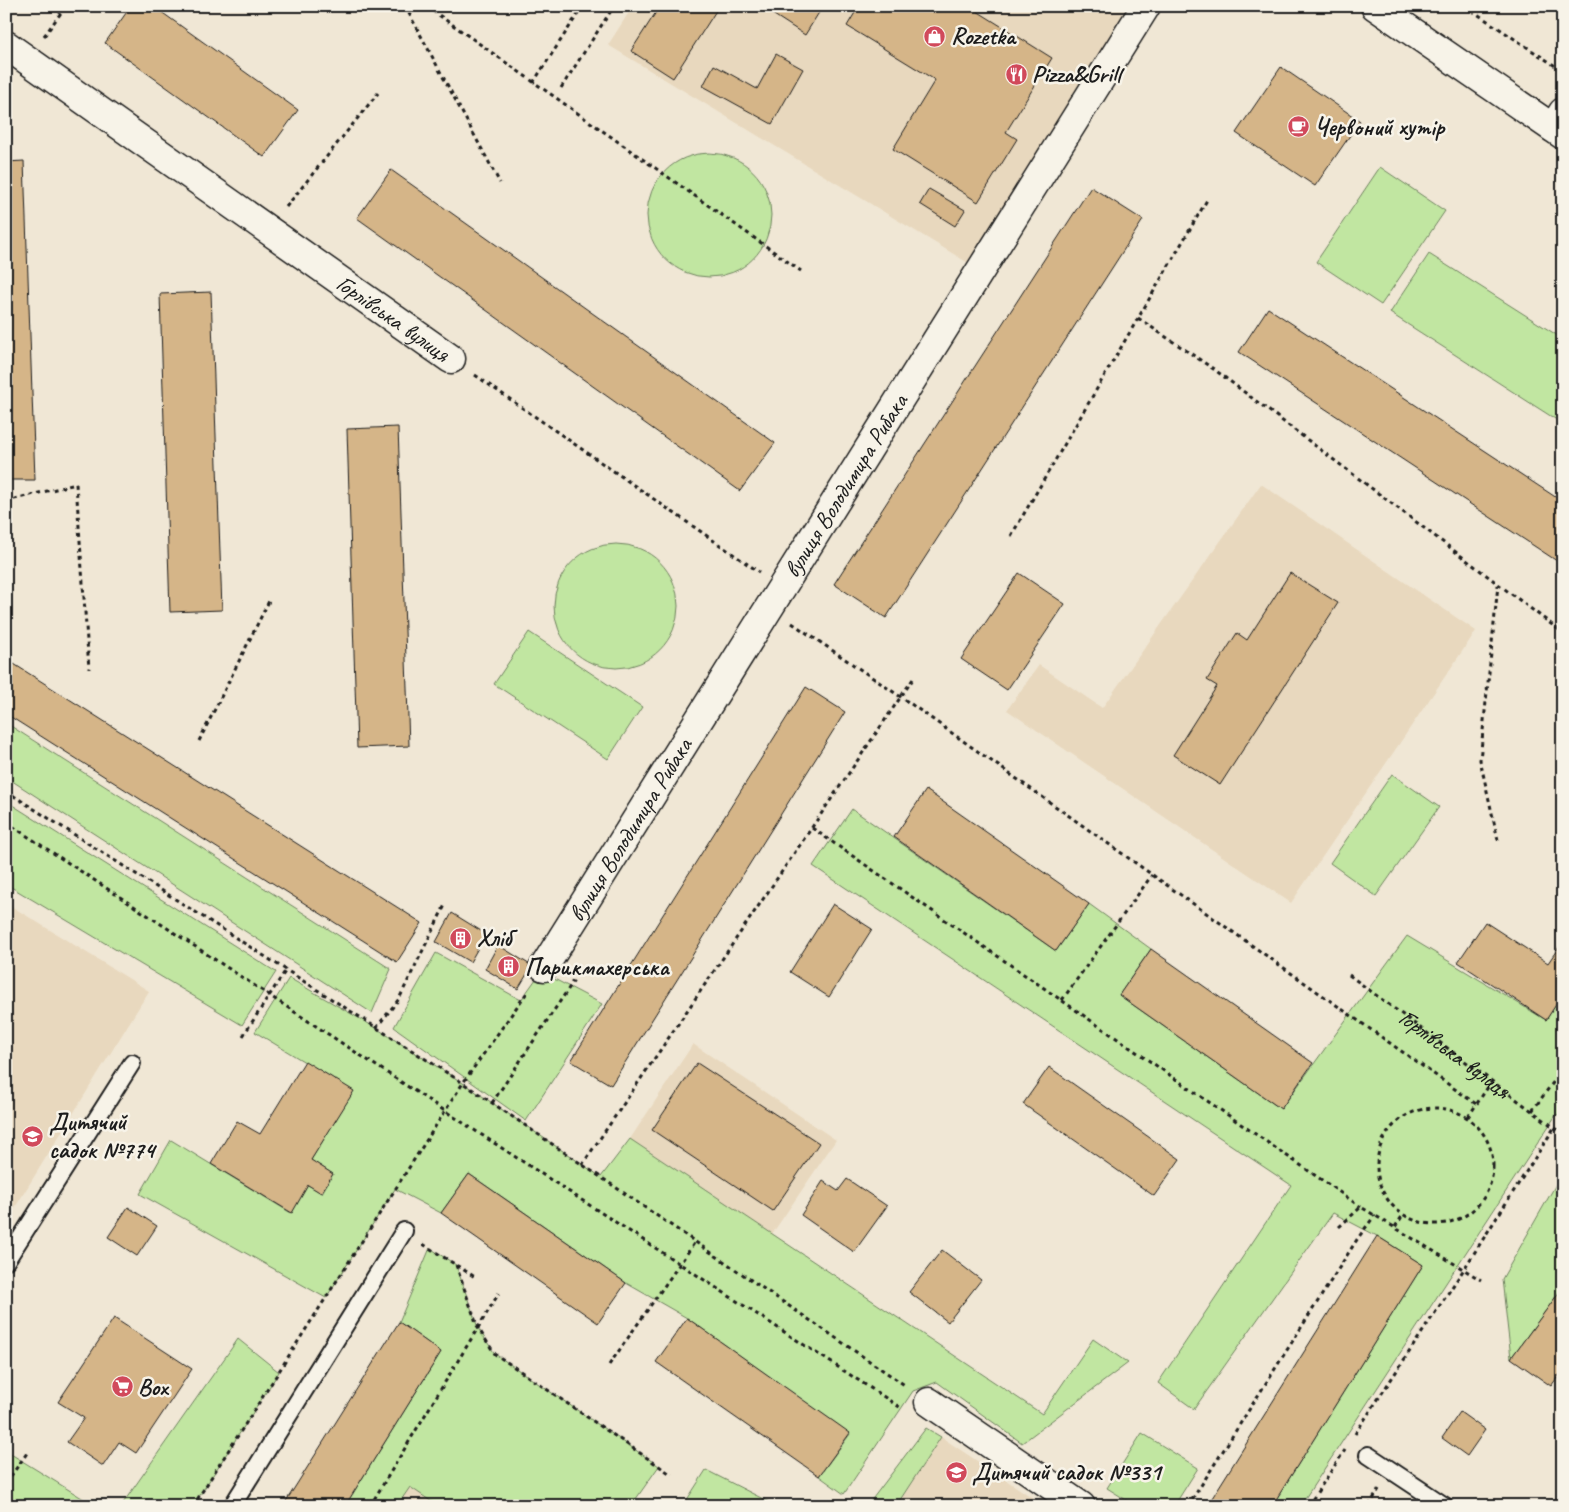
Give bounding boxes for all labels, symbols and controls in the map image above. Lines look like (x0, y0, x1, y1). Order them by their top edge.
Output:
place label: Rozetka (951, 21, 1017, 51)
shop icon: Rozetka (923, 24, 947, 48)
place label: Pizza&Grill (1032, 59, 1125, 89)
restaurant icon: Pizza&Grill (1004, 62, 1028, 86)
place label: Червоний хутір (1314, 112, 1446, 142)
cafe icon: Червоний хутір (1286, 115, 1310, 139)
street label: Горлівська вулиця (331, 268, 457, 369)
street label: вулиця Володимира Рибака (777, 387, 915, 583)
street label: вулиця Володимира Рибака (561, 731, 699, 927)
place label: Хліб (477, 923, 518, 953)
building icon: Хліб (449, 926, 473, 950)
place label: Парикмахерська (525, 952, 670, 982)
building icon: Парикмахерська (497, 955, 521, 979)
street label: Горлівська вулиця (1393, 1002, 1518, 1106)
place label: Дитячий садок №774 (49, 1107, 158, 1165)
school or university icon: Дитячий садок №774 (21, 1124, 45, 1148)
place label: Box (138, 1372, 169, 1402)
supermarket icon: Box (110, 1375, 134, 1399)
place label: Дитячий садок №331 (972, 1457, 1164, 1487)
school or university icon: Дитячий садок №331 (944, 1460, 968, 1484)

